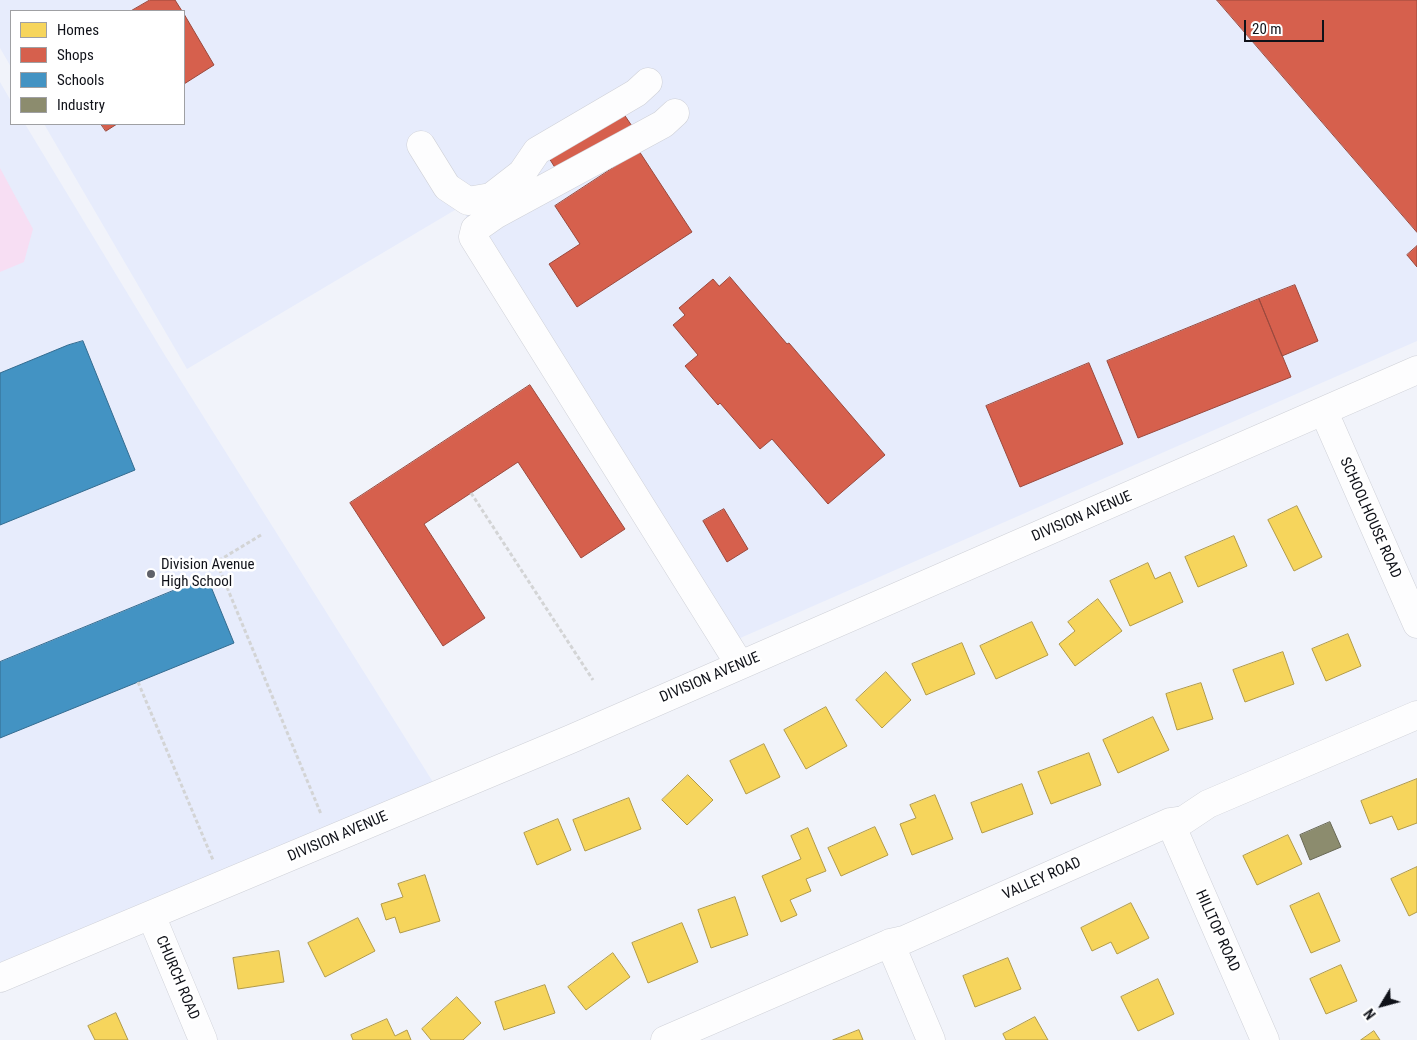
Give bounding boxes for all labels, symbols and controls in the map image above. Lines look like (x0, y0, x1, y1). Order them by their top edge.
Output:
legend (10, 10, 185, 125)
scale bar (1247, 10, 1327, 42)
text: 20 m (1252, 20, 1282, 38)
text: Homes (57, 21, 99, 39)
text: Shops (57, 46, 94, 64)
text: Schools (57, 71, 104, 89)
text: Industry (57, 96, 105, 114)
street label: SCHOOLHOUSE ROAD (1335, 455, 1405, 581)
street label: DIVISION AVENUE (1029, 488, 1135, 546)
place label: Division Avenue High School (161, 556, 255, 591)
marker: Division Avenue High School (145, 568, 157, 580)
street label: DIVISION AVENUE (657, 649, 763, 707)
street label: DIVISION AVENUE (285, 808, 391, 866)
street label: VALLEY ROAD (1000, 854, 1084, 904)
street label: HILLTOP ROAD (1191, 887, 1243, 975)
street label: CHURCH ROAD (151, 933, 203, 1023)
north arrow (1357, 980, 1407, 1030)
text: N (1361, 1006, 1379, 1022)

